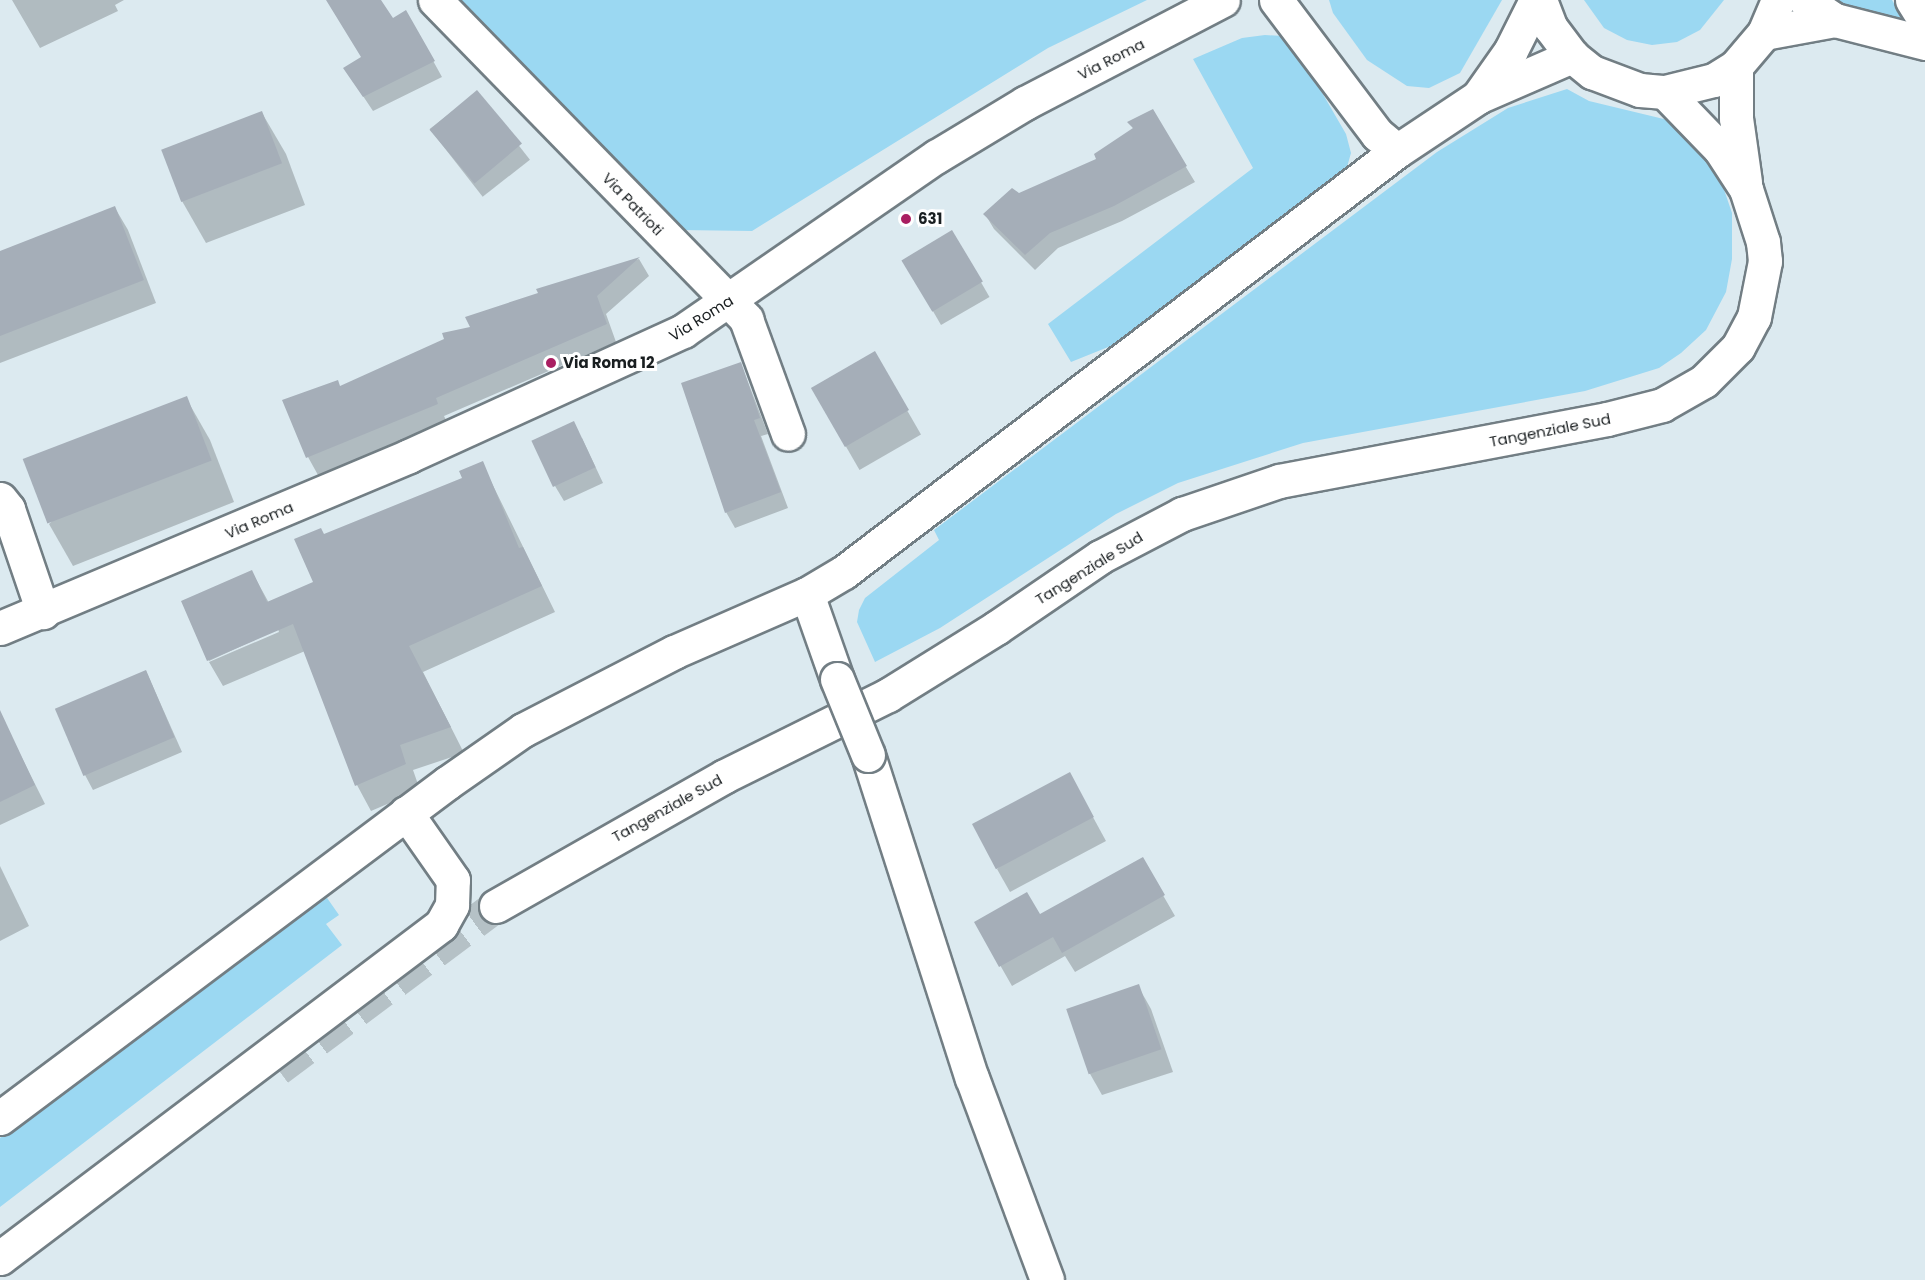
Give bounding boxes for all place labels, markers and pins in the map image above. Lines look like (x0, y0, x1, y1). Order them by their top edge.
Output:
place label: 631 (918, 210, 942, 228)
marker: 631 (899, 212, 913, 226)
place label: Via Roma 12 (563, 354, 655, 372)
marker: Via Roma 12 (544, 356, 558, 370)

